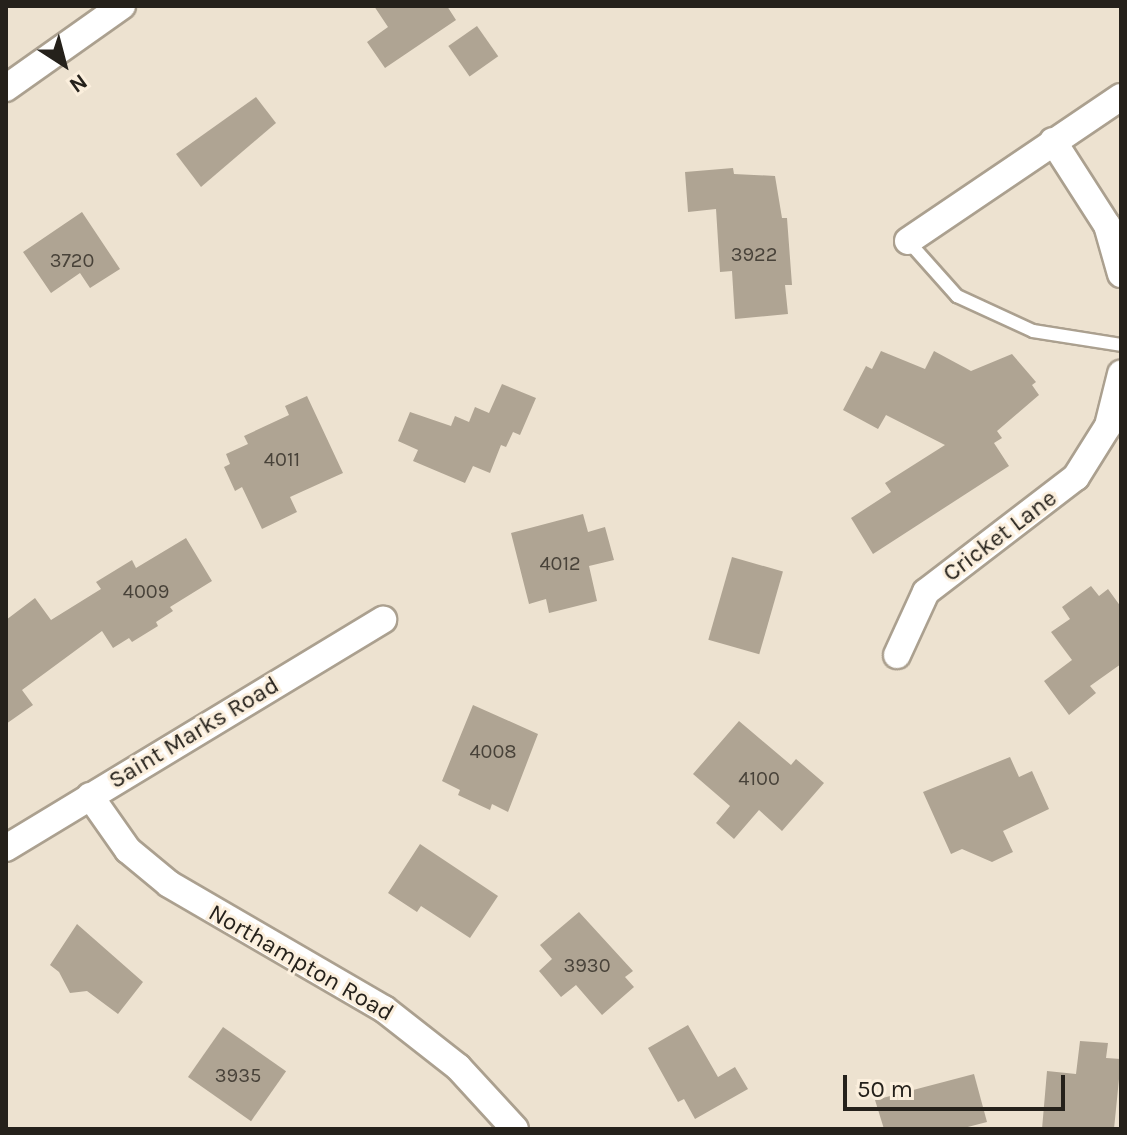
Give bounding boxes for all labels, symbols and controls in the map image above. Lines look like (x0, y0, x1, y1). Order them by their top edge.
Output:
north arrow (24, 24, 104, 104)
text: N (64, 68, 92, 99)
house number: 3922 (731, 242, 777, 266)
house number: 3720 (50, 248, 94, 272)
house number: 4011 (264, 447, 300, 471)
street label: Cricket Lane (938, 484, 1062, 588)
house number: 4012 (539, 551, 581, 575)
house number: 4009 (123, 579, 169, 603)
street label: Saint Marks Road (104, 671, 284, 795)
house number: 4008 (469, 739, 517, 763)
house number: 4100 (738, 766, 780, 790)
street label: Northampton Road (203, 898, 399, 1028)
house number: 3930 (563, 953, 611, 977)
scale bar (847, 1059, 1069, 1109)
house number: 3935 (215, 1063, 261, 1087)
text: 50 m (857, 1075, 913, 1103)

